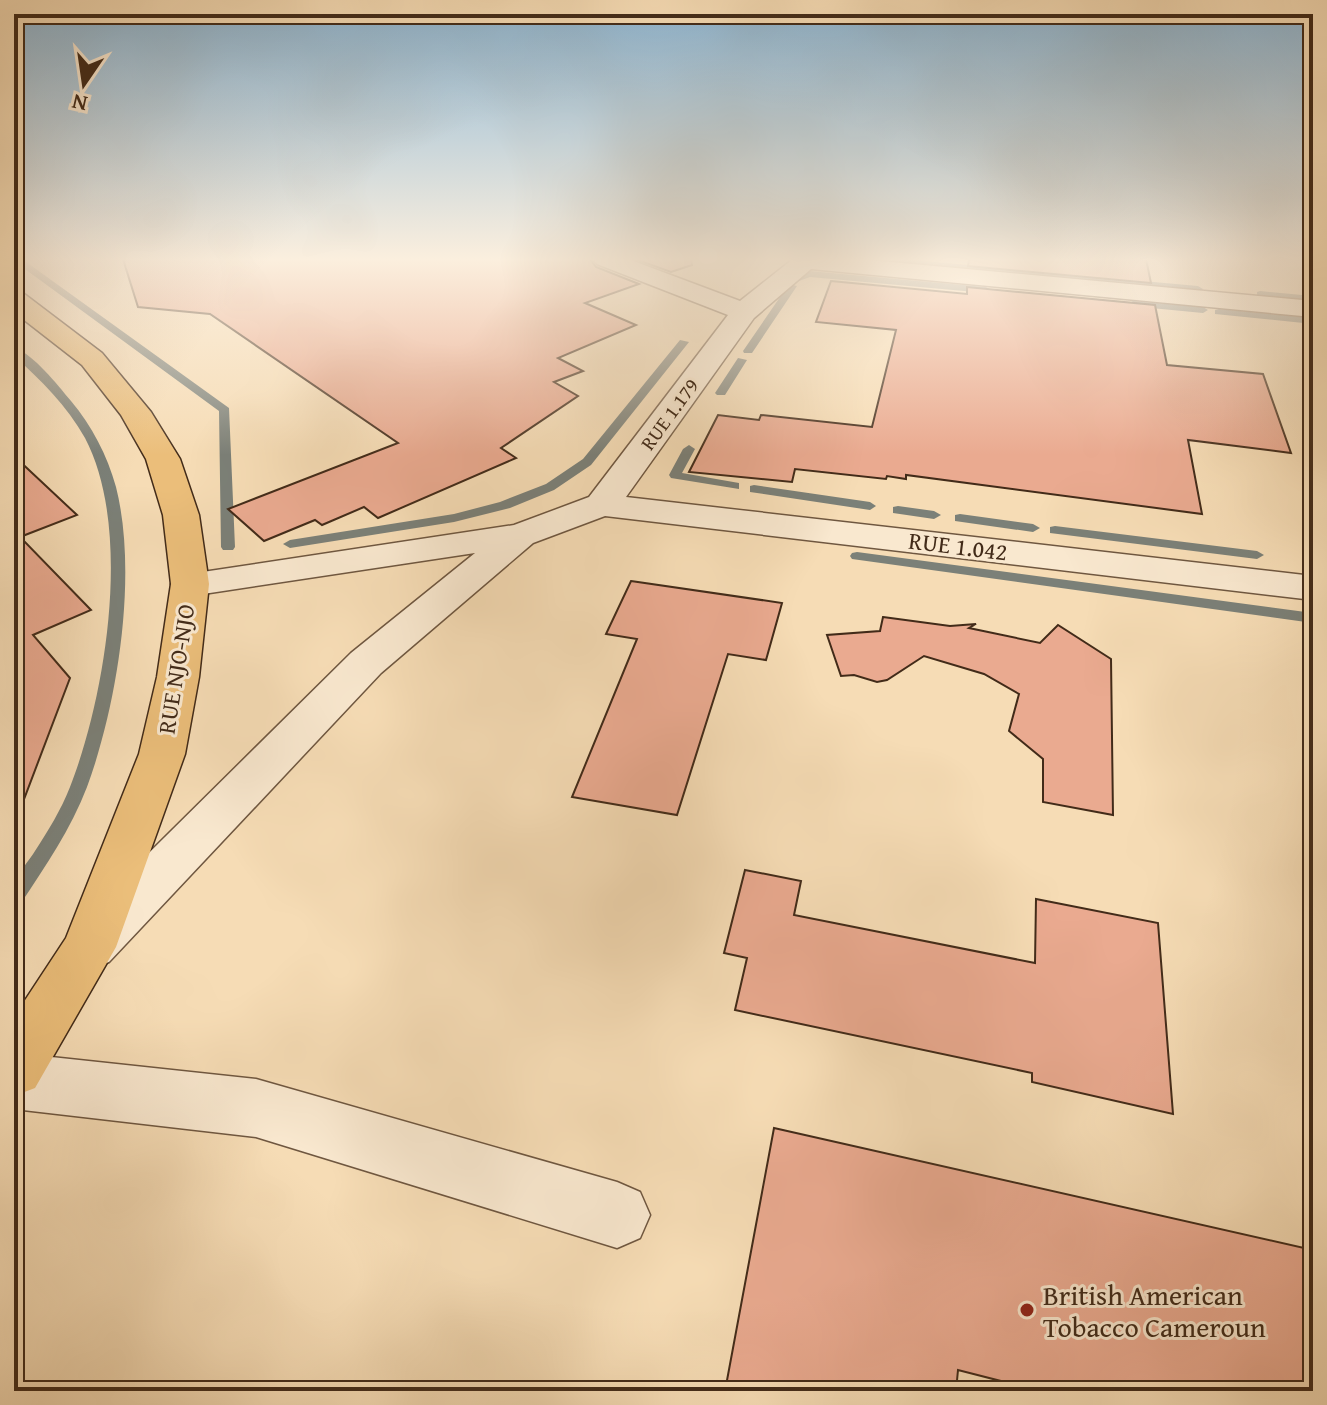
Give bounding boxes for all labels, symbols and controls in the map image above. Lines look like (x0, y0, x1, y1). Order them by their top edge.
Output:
north arrow (44, 44, 124, 124)
text: N (68, 86, 90, 121)
street label: RUE 1.179 (633, 372, 705, 456)
street label: RUE 1.042 (907, 523, 1009, 569)
street label: RUE NJO-NJO (148, 602, 204, 736)
place label: British American Tobacco Cameroun (1043, 1274, 1266, 1347)
marker: British American Tobacco Cameroun (1018, 1301, 1036, 1319)

